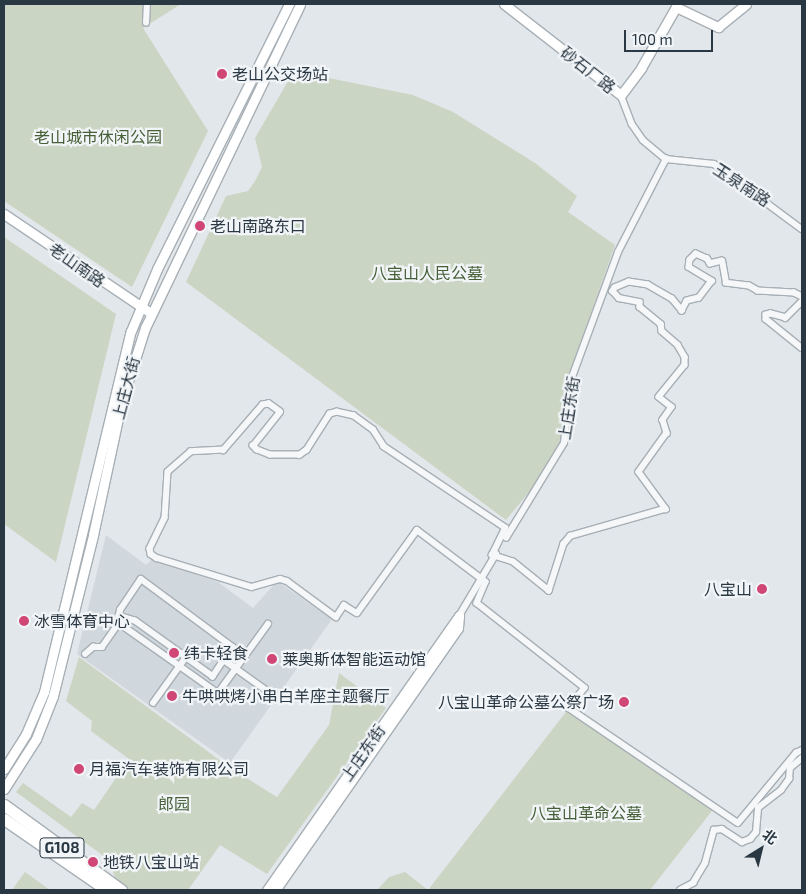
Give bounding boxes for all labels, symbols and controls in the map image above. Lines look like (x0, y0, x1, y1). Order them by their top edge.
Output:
scale bar (626, 20, 715, 52)
text: 100 m (632, 30, 673, 48)
street label: 砂石厂路 (557, 43, 619, 97)
place label: 老山公交场站 (232, 64, 328, 84)
marker: 老山公交场站 (216, 68, 228, 80)
park label: 老山城市休闲公园 (34, 127, 162, 147)
street label: 玉泉南路 (710, 160, 774, 210)
place label: 老山南路东口 (210, 216, 306, 236)
marker: 老山南路东口 (194, 220, 206, 232)
street label: 老山南路 (45, 239, 109, 291)
park label: 八宝山人民公墓 (371, 263, 483, 283)
street label: 上庄大街 (108, 355, 144, 421)
street label: 上庄东街 (555, 375, 583, 441)
place label: 八宝山 (704, 579, 752, 599)
marker: 八宝山 (756, 583, 768, 595)
place label: 冰雪体育中心 (34, 611, 130, 631)
marker: 冰雪体育中心 (18, 615, 30, 627)
place label: 纬卡轻食 (184, 643, 248, 663)
marker: 纬卡轻食 (168, 647, 180, 659)
place label: 莱奥斯体智能运动馆 (282, 649, 426, 669)
marker: 莱奥斯体智能运动馆 (266, 653, 278, 665)
place label: 牛哄哄烤小串白羊座主题餐厅 (182, 686, 390, 706)
marker: 牛哄哄烤小串白羊座主题餐厅 (166, 690, 178, 702)
place label: 八宝山革命公墓公祭广场 (438, 692, 614, 712)
marker: 八宝山革命公墓公祭广场 (618, 696, 630, 708)
street label: 上庄东街 (337, 721, 389, 785)
place label: 月福汽车装饰有限公司 (89, 759, 249, 779)
marker: 月福汽车装饰有限公司 (73, 763, 85, 775)
park label: 郎园 (158, 794, 190, 814)
park label: 八宝山革命公墓 (530, 803, 642, 823)
north arrow (736, 824, 786, 874)
text: 北 (759, 825, 781, 847)
road number: G108 (38, 836, 86, 860)
place label: 地铁八宝山站 (103, 852, 199, 872)
marker: 地铁八宝山站 (87, 856, 99, 868)

